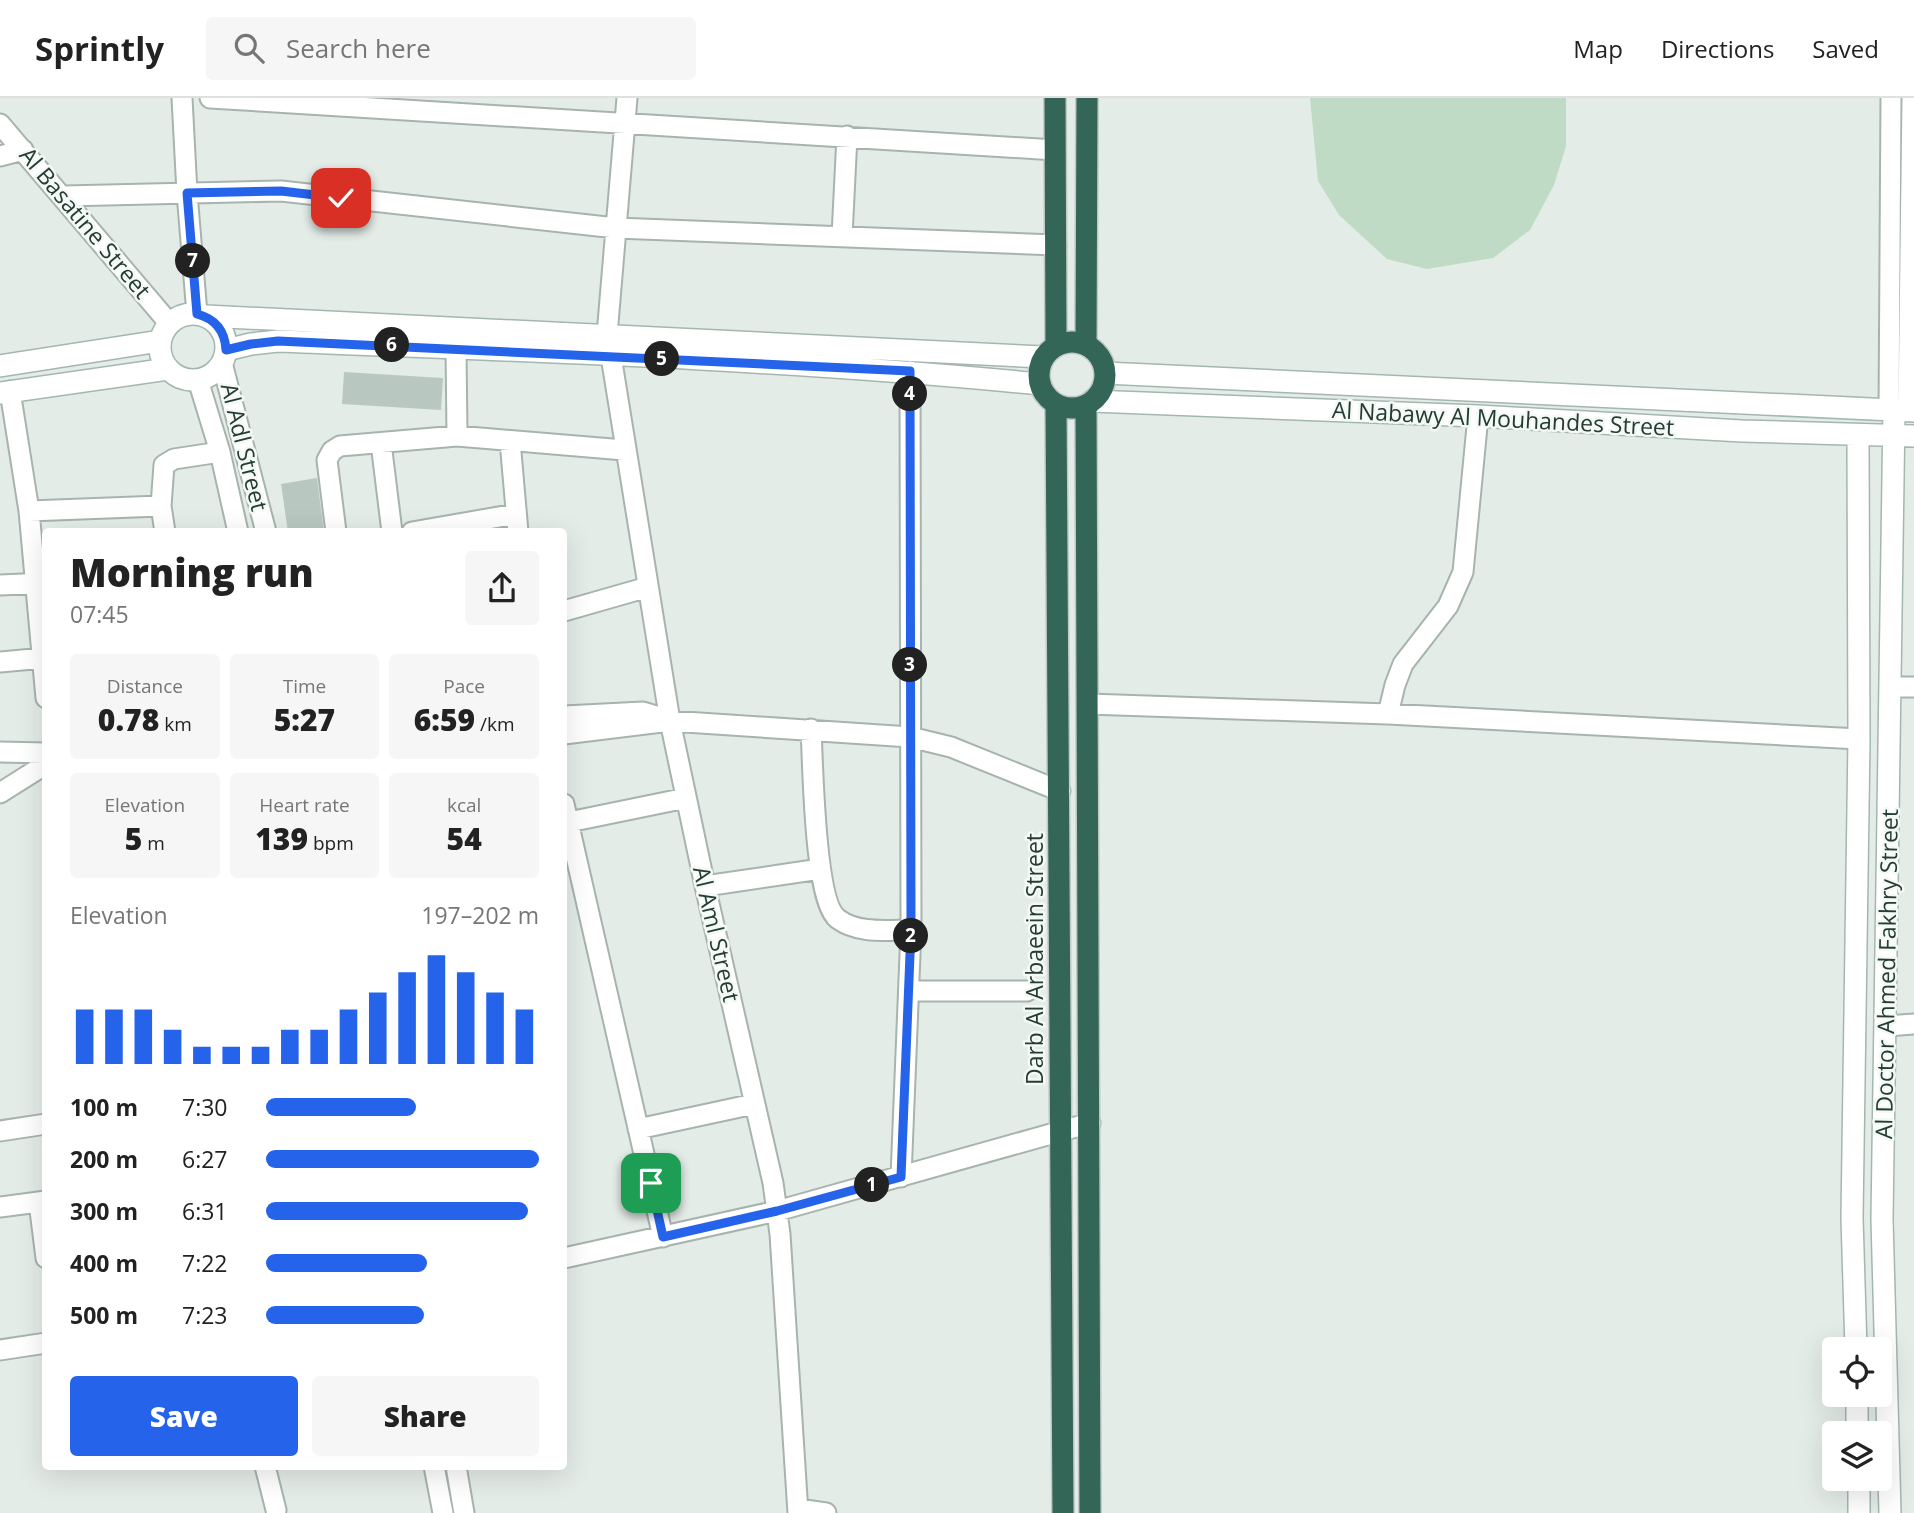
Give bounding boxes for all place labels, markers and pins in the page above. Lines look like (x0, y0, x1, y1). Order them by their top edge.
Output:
pin (311, 168, 371, 228)
pin: 7 (176, 244, 210, 278)
pin: 6 (374, 328, 410, 362)
pin: 5 (644, 342, 680, 376)
pin: 4 (892, 376, 928, 412)
pin: 3 (892, 648, 928, 682)
pin: 2 (894, 918, 928, 954)
pin (621, 1153, 681, 1213)
pin: 1 (854, 1168, 890, 1202)

